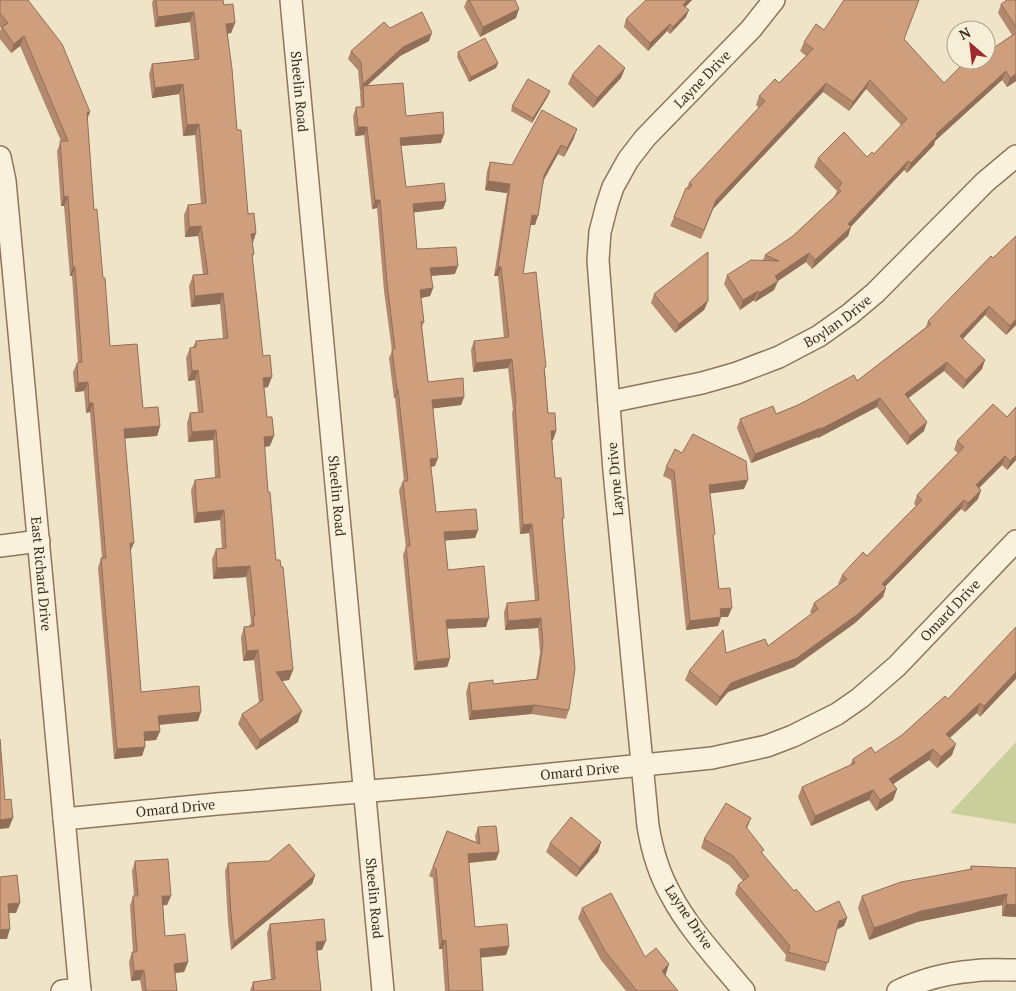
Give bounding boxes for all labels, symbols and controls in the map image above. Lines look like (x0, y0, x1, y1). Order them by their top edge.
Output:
north arrow (946, 20, 996, 70)
text: N (956, 22, 974, 44)
street label: Layne Drive (669, 46, 735, 112)
street label: Sheelin Road (287, 50, 313, 133)
street label: Boylan Drive (800, 290, 875, 352)
street label: Layne Drive (602, 441, 627, 517)
street label: Sheelin Road (324, 454, 351, 537)
street label: East Richard Drive (27, 516, 57, 632)
street label: Omard Drive (915, 575, 984, 645)
street label: Omard Drive (539, 757, 620, 784)
street label: Omard Drive (135, 794, 216, 821)
street label: Sheelin Road (362, 857, 388, 940)
street label: Layne Drive (661, 881, 718, 953)

